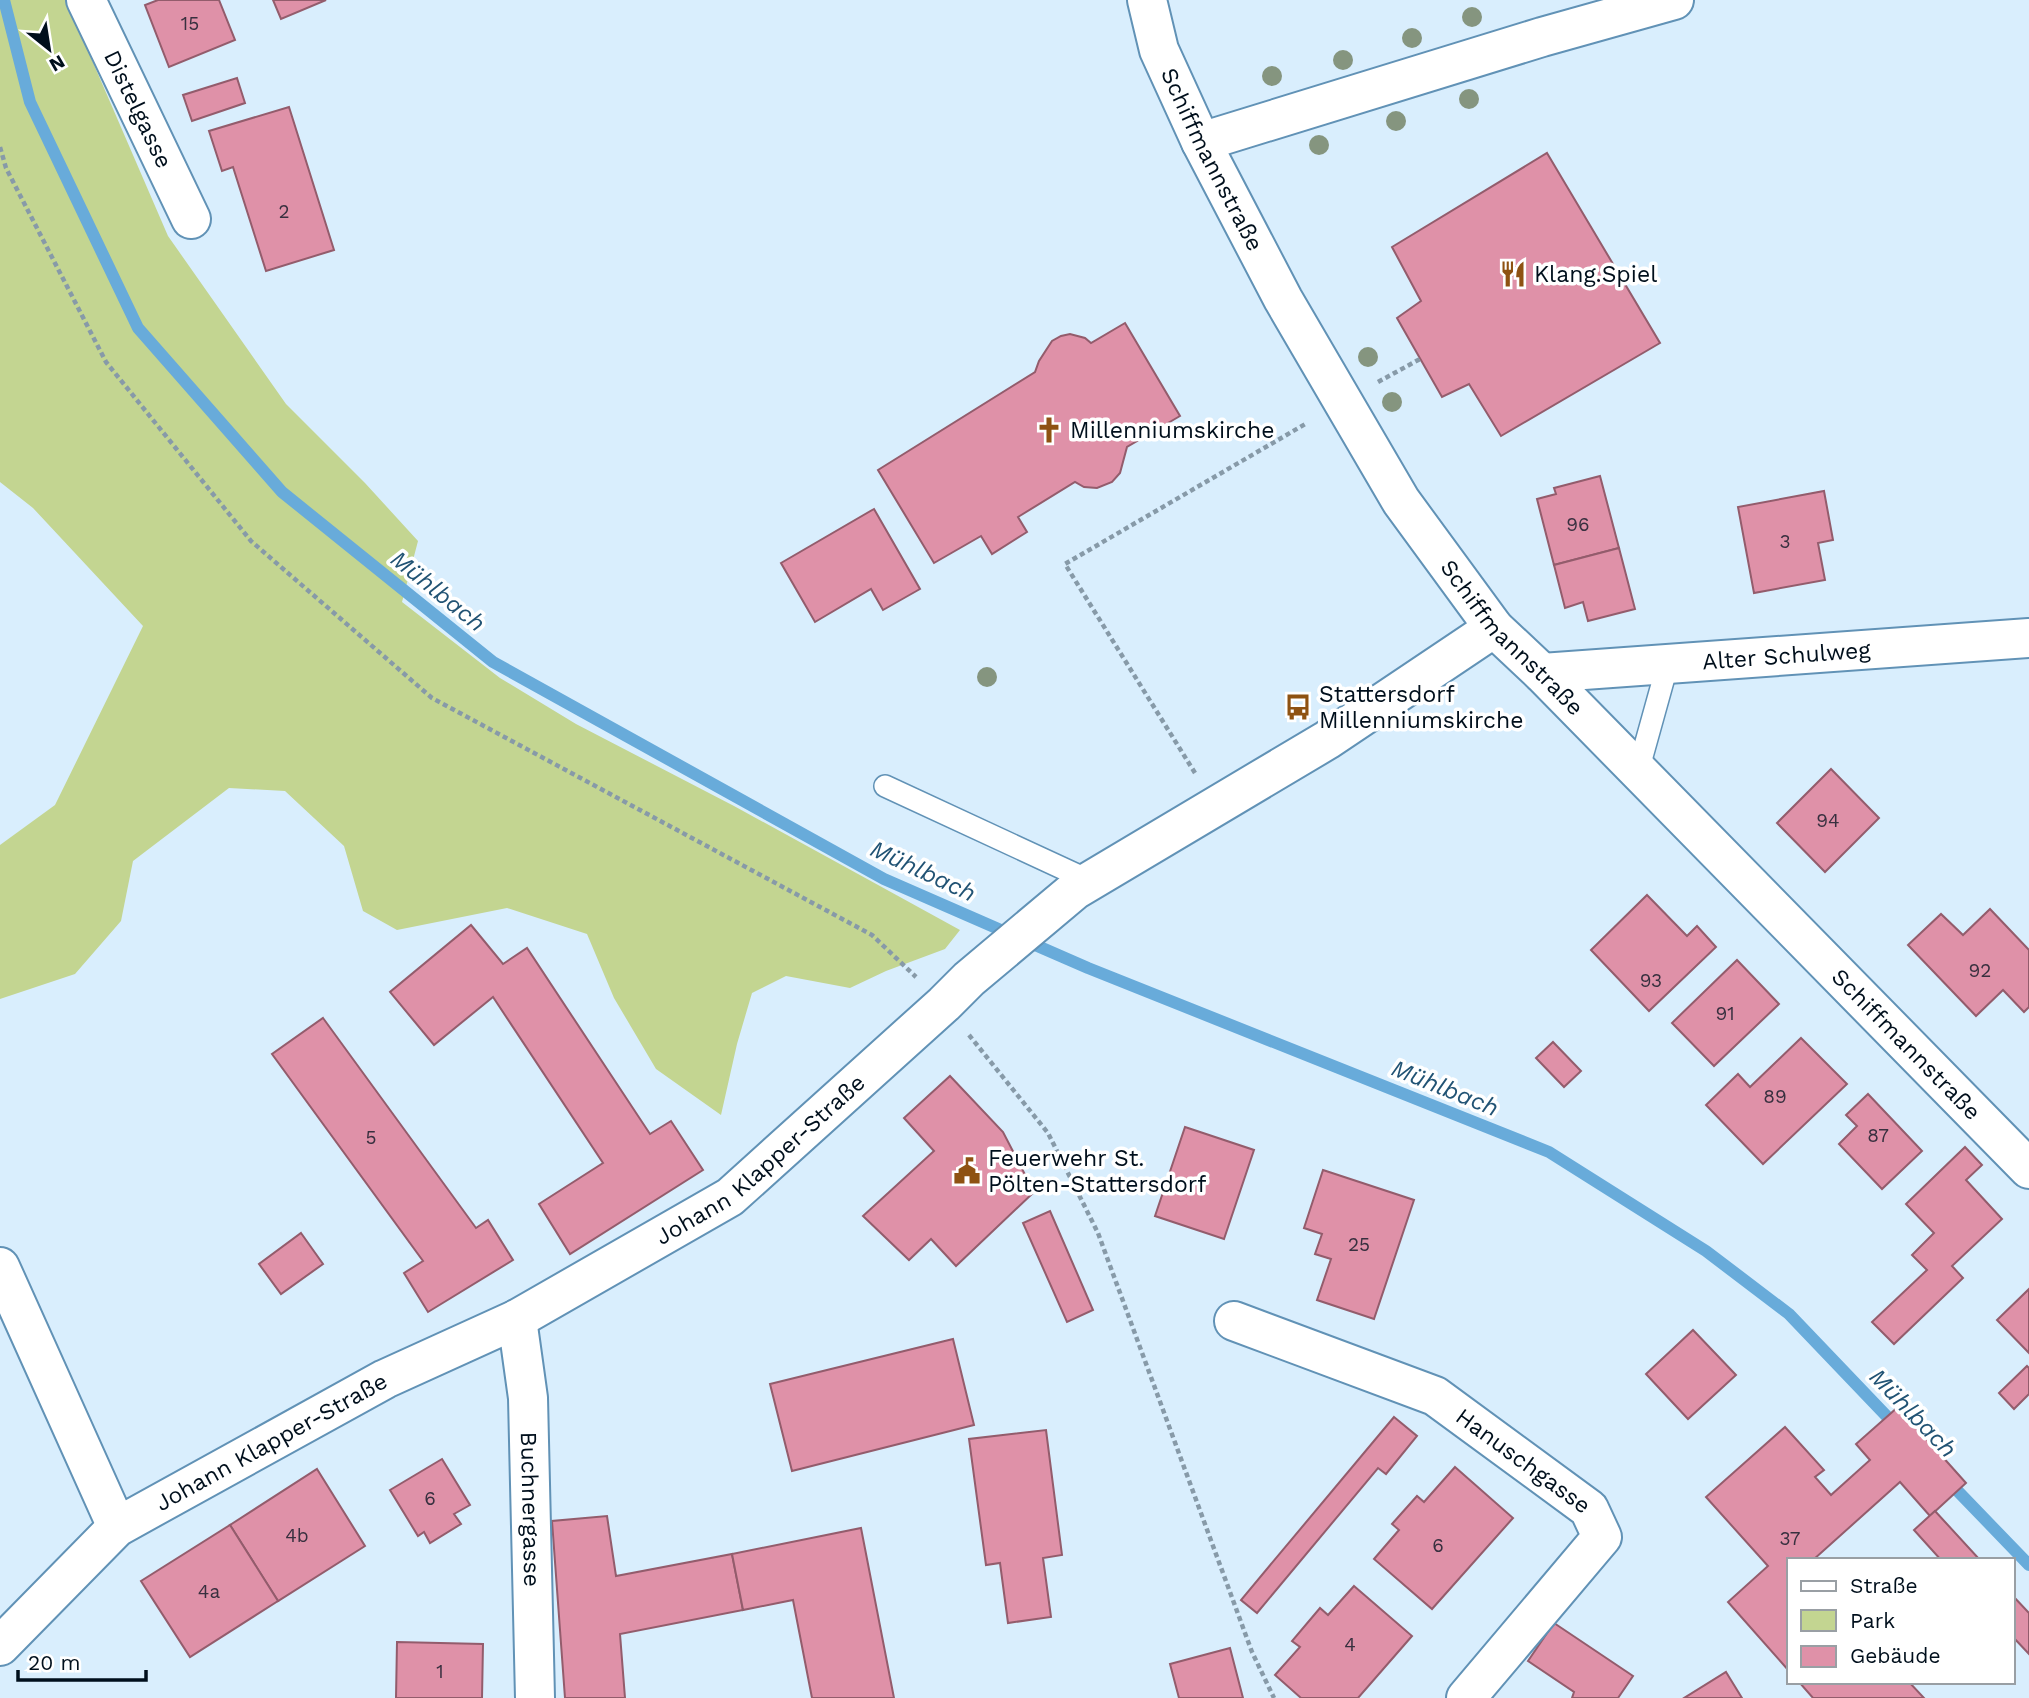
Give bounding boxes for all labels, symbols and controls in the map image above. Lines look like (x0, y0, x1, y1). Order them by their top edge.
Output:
house number: 15 (181, 12, 199, 35)
north arrow (14, 14, 84, 84)
street label: Distelgasse (98, 46, 178, 173)
text: N (45, 50, 69, 77)
street label: Schiffmannstraße (1155, 64, 1268, 256)
house number: 2 (278, 200, 290, 223)
restaurant icon: Klang.Spiel (1498, 259, 1528, 289)
place label: Klang.Spiel (1534, 261, 1657, 288)
church icon: Millenniumskirche (1034, 415, 1064, 445)
place label: Millenniumskirche (1070, 417, 1275, 444)
house number: 96 (1566, 513, 1590, 536)
house number: 3 (1779, 530, 1791, 553)
water label: Mühlbach (385, 545, 491, 637)
street label: Schiffmannstraße (1435, 555, 1589, 721)
street label: Alter Schulweg (1701, 636, 1872, 675)
place label: Stattersdorf Millenniumskirche (1319, 681, 1524, 734)
bus stop icon: Stattersdorf Millenniumskirche (1283, 692, 1313, 722)
house number: 94 (1816, 809, 1840, 832)
water label: Mühlbach (866, 834, 980, 908)
house number: 92 (1969, 959, 1991, 982)
street label: Schiffmannstraße (1826, 963, 1986, 1126)
house number: 93 (1640, 969, 1662, 992)
house number: 91 (1715, 1002, 1735, 1025)
water label: Mühlbach (1387, 1054, 1503, 1122)
street label: Johann Klapper-Straße (651, 1069, 871, 1251)
house number: 89 (1763, 1085, 1787, 1108)
house number: 87 (1867, 1124, 1889, 1147)
house number: 5 (365, 1126, 377, 1149)
place label: Feuerwehr St. Pölten-Stattersdorf (988, 1145, 1206, 1198)
public building icon: Feuerwehr St. Pölten-Stattersdorf (952, 1156, 982, 1186)
house number: 25 (1348, 1233, 1370, 1256)
water label: Mühlbach (1864, 1363, 1962, 1463)
street label: Johann Klapper-Straße (151, 1368, 392, 1517)
street label: Hanuschgasse (1450, 1403, 1596, 1519)
street label: Buchnergasse (515, 1431, 545, 1587)
house number: 6 (424, 1487, 436, 1510)
house number: 4b (285, 1524, 309, 1547)
house number: 37 (1780, 1527, 1800, 1550)
house number: 6 (1432, 1534, 1444, 1557)
legend (1787, 1558, 2015, 1684)
text: Straße (1850, 1573, 1918, 1598)
house number: 4a (198, 1580, 220, 1603)
text: Park (1850, 1608, 1895, 1633)
house number: 4 (1344, 1633, 1356, 1656)
scale bar (18, 1638, 145, 1682)
text: Gebäude (1850, 1643, 1941, 1668)
text: 20 m (28, 1650, 80, 1675)
house number: 1 (436, 1660, 444, 1683)

